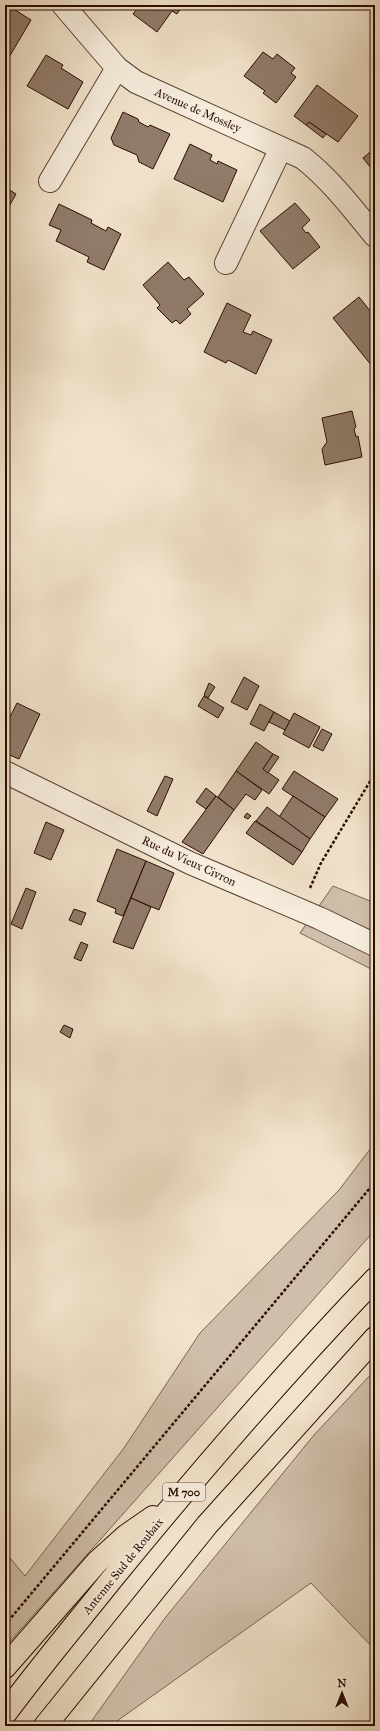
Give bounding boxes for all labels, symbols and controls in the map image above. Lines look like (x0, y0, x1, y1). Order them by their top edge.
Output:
street label: Avenue de Mossley (152, 84, 244, 135)
street label: Rue du Vieux Civron (140, 833, 239, 889)
road number: M 700 (163, 1483, 205, 1501)
street label: Antenne Sud de Roubaix (79, 1514, 167, 1618)
north arrow (322, 1673, 362, 1713)
text: N (337, 1677, 347, 1690)

